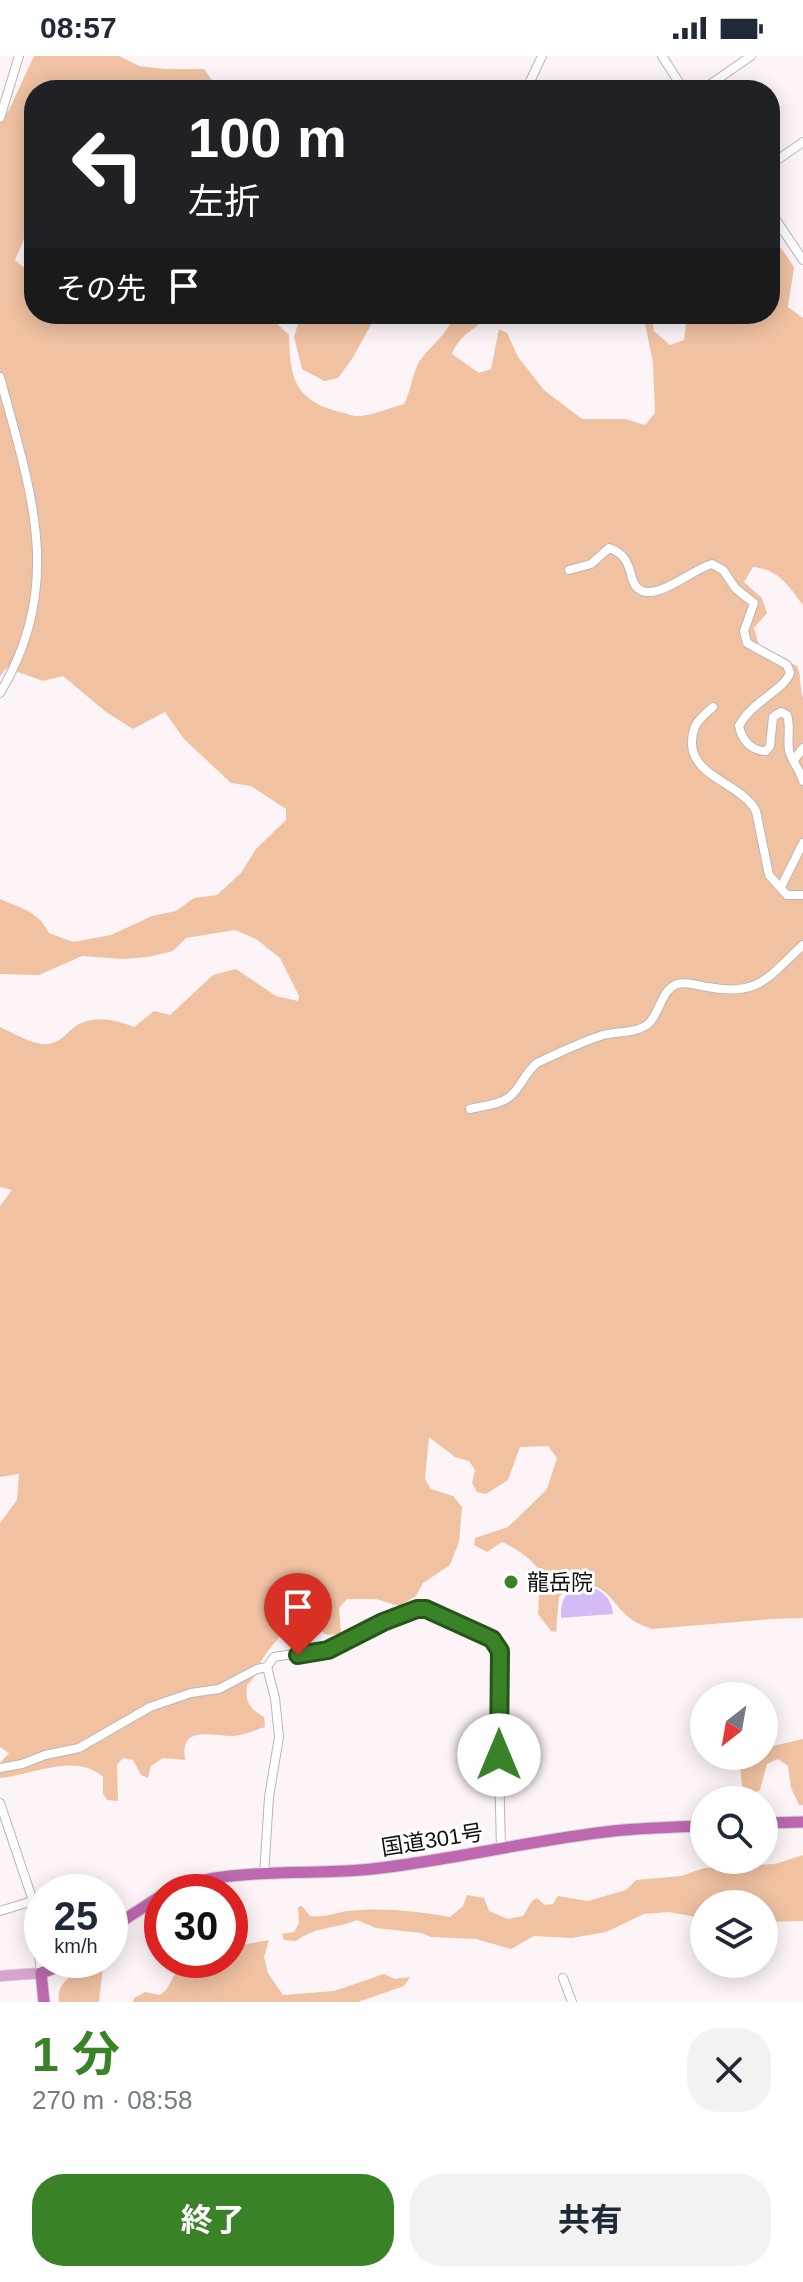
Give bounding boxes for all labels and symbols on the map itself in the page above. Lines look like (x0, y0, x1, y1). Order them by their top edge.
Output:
place label: 龍岳院 (527, 1570, 593, 1595)
pin (264, 1573, 332, 1655)
marker: 龍岳院 (502, 1573, 520, 1591)
north arrow (690, 1682, 778, 1770)
position arrow (457, 1713, 541, 1797)
street label: 国道301号 (379, 1820, 485, 1860)
speed limit sign: 30 (144, 1874, 248, 1978)

